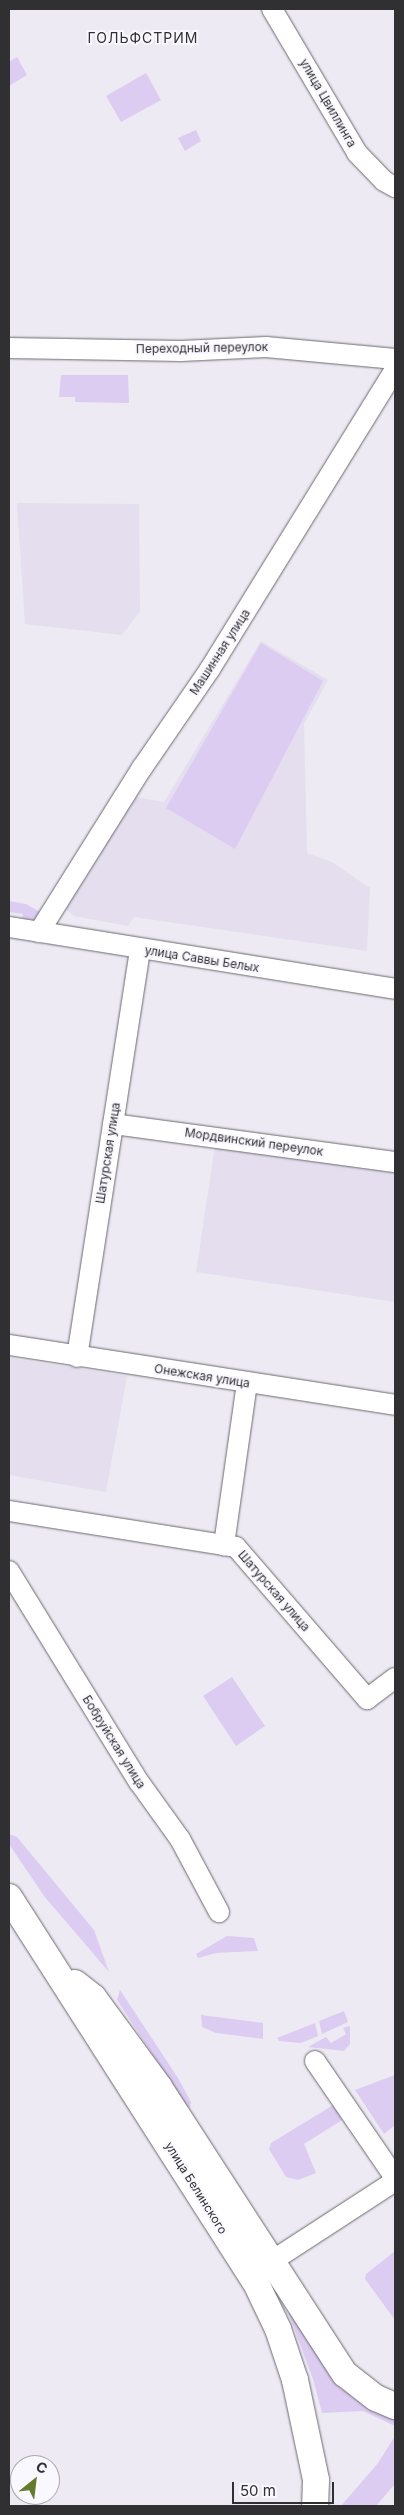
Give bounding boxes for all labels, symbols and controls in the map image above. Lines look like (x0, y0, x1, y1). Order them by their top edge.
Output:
district label: ГОЛЬФСТРИМ (86, 30, 200, 46)
street label: улица Цвиллинга (297, 56, 359, 150)
street label: Переходный переулок (136, 340, 268, 356)
street label: Машинная улица (187, 606, 253, 698)
street label: улица Саввы Белых (144, 943, 260, 975)
street label: Шатурская улица (93, 1101, 123, 1205)
street label: Мордвинский переулок (184, 1125, 324, 1159)
street label: Онежская улица (153, 1361, 251, 1391)
street label: Шатурская улица (235, 1548, 313, 1634)
street label: Бобруйская улица (79, 1693, 149, 1791)
street label: улица Белинского (162, 2139, 230, 2237)
north arrow (10, 2455, 60, 2505)
text: С (33, 2457, 51, 2477)
scale bar (234, 2472, 336, 2504)
text: 50 m (240, 2481, 276, 2500)

